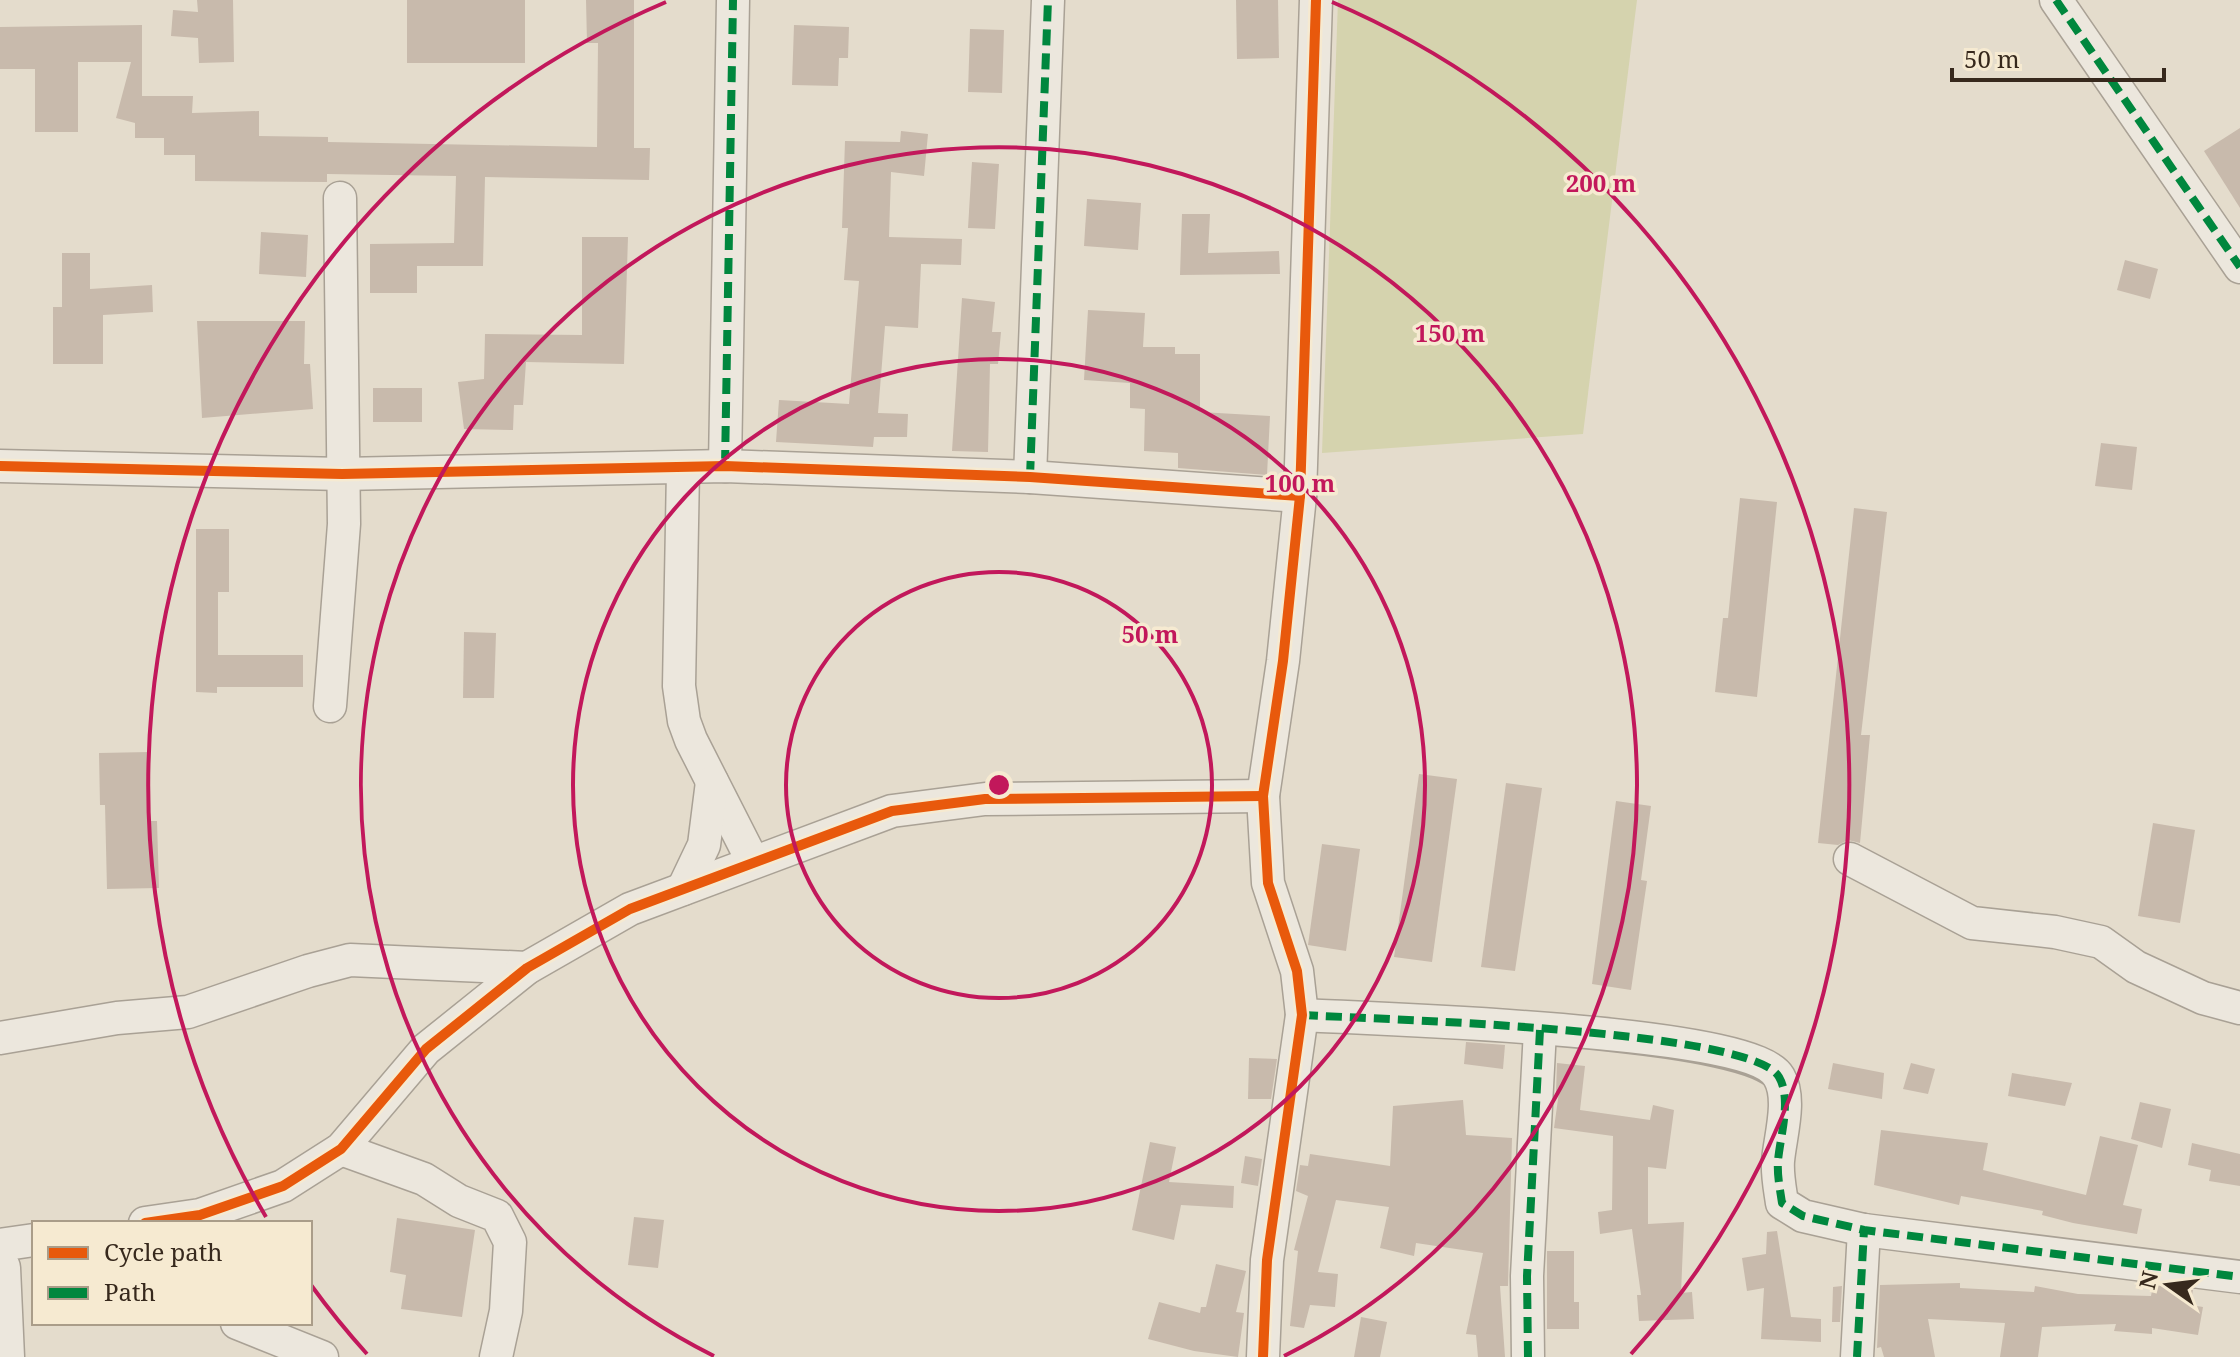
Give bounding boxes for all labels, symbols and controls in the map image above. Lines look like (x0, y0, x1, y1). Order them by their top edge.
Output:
scale bar (1952, 32, 2164, 82)
text: 50 m (1964, 42, 2020, 75)
text: 200 m (1566, 166, 1637, 199)
text: 150 m (1415, 316, 1486, 349)
text: 100 m (1265, 466, 1336, 499)
text: 50 m (1121, 617, 1179, 650)
centre of rings (985, 771, 1013, 799)
legend (32, 1221, 312, 1325)
text: Cycle path (104, 1235, 223, 1268)
north arrow (2128, 1245, 2208, 1325)
text: N (2131, 1268, 2164, 1292)
text: Path (104, 1275, 156, 1308)

